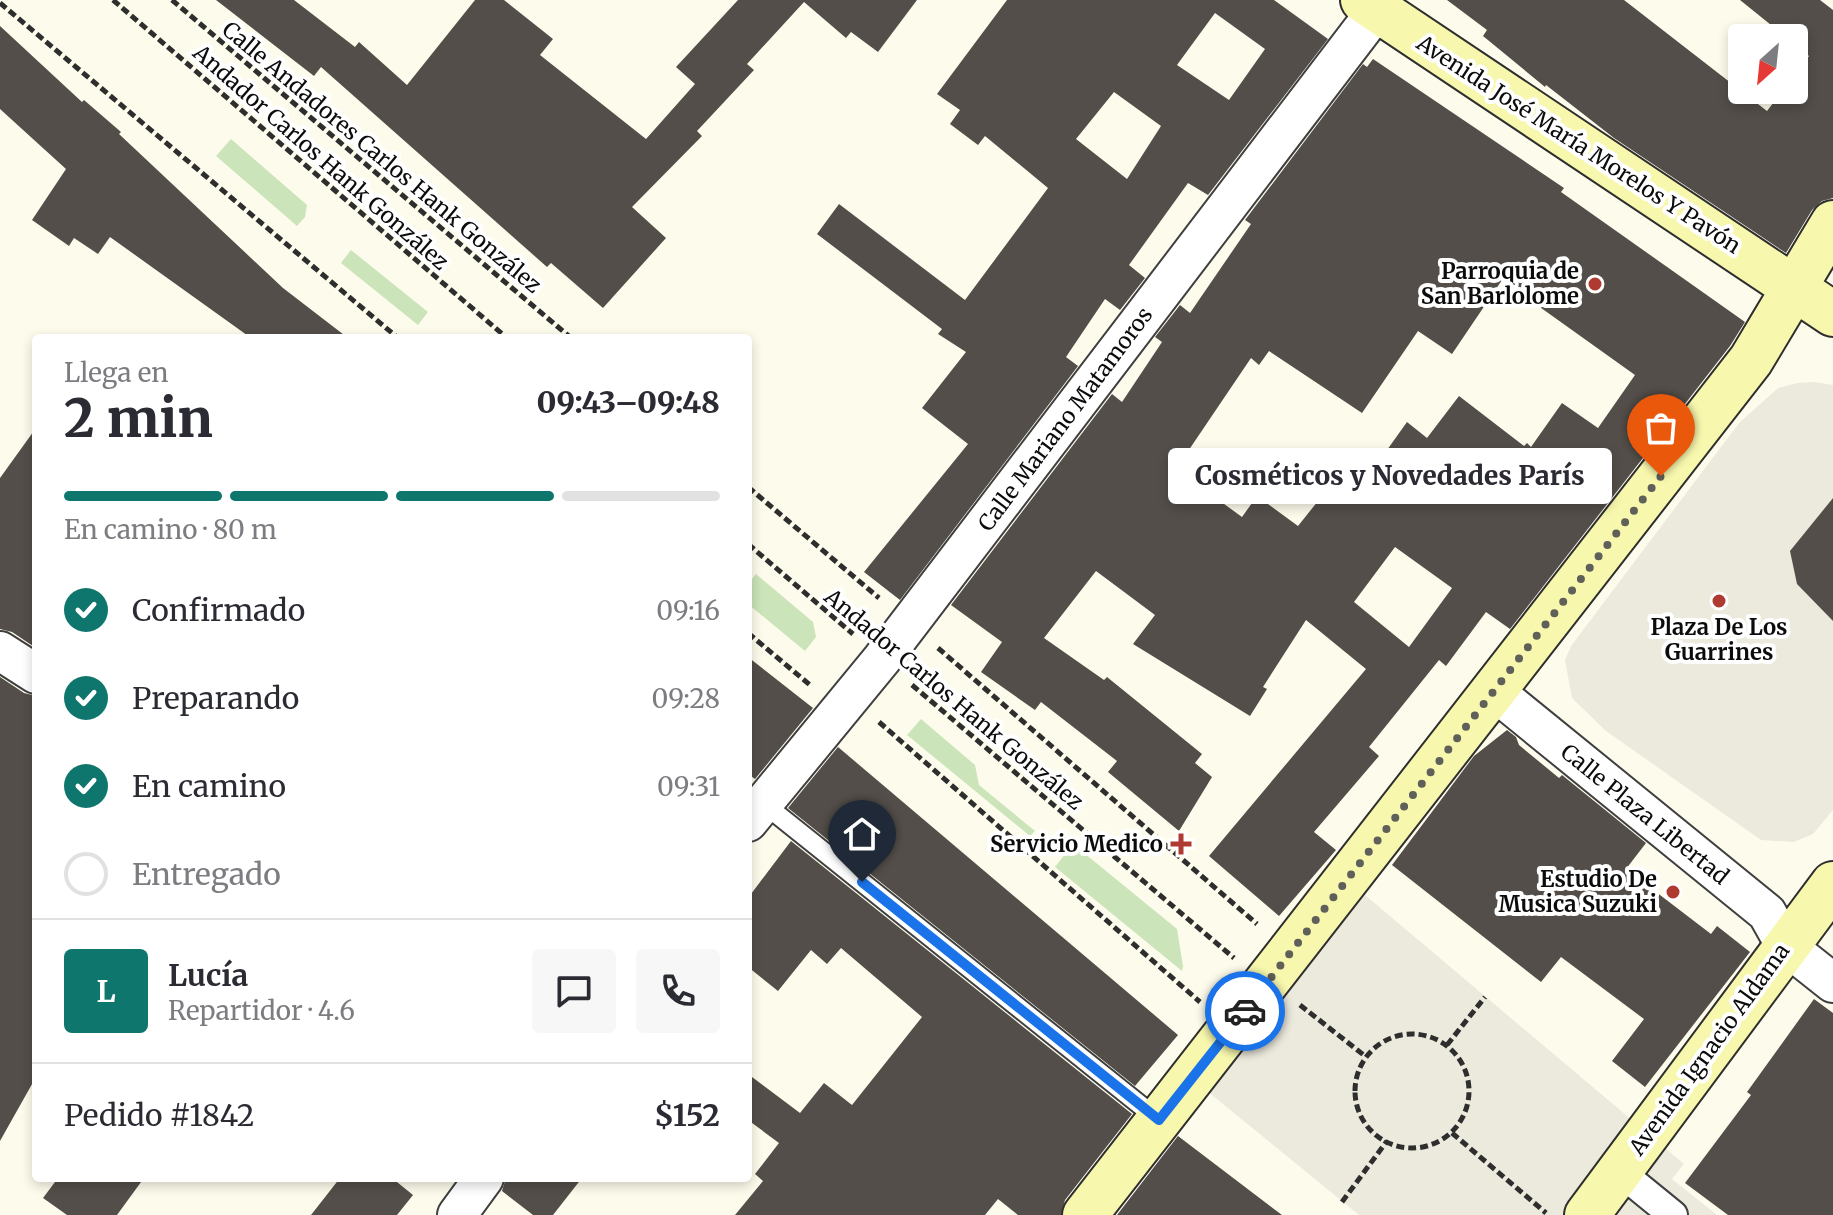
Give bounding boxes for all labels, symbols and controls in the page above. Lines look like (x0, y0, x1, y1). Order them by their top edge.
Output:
street label: Calle Andadores Carlos Hank González (217, 15, 547, 299)
north arrow (1728, 24, 1808, 104)
map controls (1728, 24, 1808, 104)
street label: Avenida José María Morelos Y Pavón (1411, 28, 1747, 260)
street label: Andador Carlos Hank González (187, 38, 455, 276)
place label: Parroquia de San Barlolome (1421, 257, 1579, 310)
marker: Parroquia de San Barlolome (1586, 275, 1604, 293)
street label: Calle Mariano Matamoros (972, 302, 1158, 536)
text: Llega en (64, 356, 168, 389)
text: 09:43–09:48 (537, 383, 720, 421)
text: 2 min (64, 386, 213, 451)
pin (1627, 394, 1695, 476)
icon: bag (1639, 406, 1683, 450)
callout: Cosméticos y Novedades París (1169, 448, 1613, 504)
text: Cosméticos y Novedades París (1195, 459, 1585, 492)
text: En camino · 80 m (64, 513, 277, 546)
street label: Andador Carlos Hank González (818, 582, 1089, 816)
icon: check (64, 588, 108, 632)
text: Confirmado (132, 591, 305, 629)
marker: Plaza De Los Guarrines (1710, 592, 1728, 610)
text: 09:16 (656, 594, 720, 627)
place label: Plaza De Los Guarrines (1651, 613, 1787, 666)
icon: check (64, 676, 108, 720)
text: Preparando (132, 679, 299, 717)
text: 09:28 (652, 682, 720, 715)
street label: Calle Plaza Libertad (1555, 738, 1735, 890)
icon: check (64, 764, 108, 808)
text: En camino (132, 767, 286, 805)
text: 09:31 (657, 770, 720, 803)
pin (828, 800, 896, 882)
icon: home (840, 812, 884, 856)
place label: Servicio Medico (990, 830, 1163, 858)
marker: Servicio Medico (1170, 833, 1192, 855)
text: Entregado (132, 855, 281, 893)
place label: Estudio De Musica Suzuki (1499, 865, 1657, 918)
marker: Estudio De Musica Suzuki (1664, 883, 1682, 901)
street label: Avenida Ignacio Aldama (1622, 937, 1795, 1161)
button: chat (532, 949, 616, 1033)
button: phone (636, 949, 720, 1033)
text: Lucía (168, 956, 248, 994)
courier (1205, 971, 1285, 1051)
text: L (96, 972, 116, 1010)
icon: car (1223, 989, 1267, 1033)
text: Repartidor · 4.6 (168, 994, 355, 1027)
text: Pedido #1842 (64, 1096, 255, 1134)
text: $152 (654, 1096, 720, 1134)

